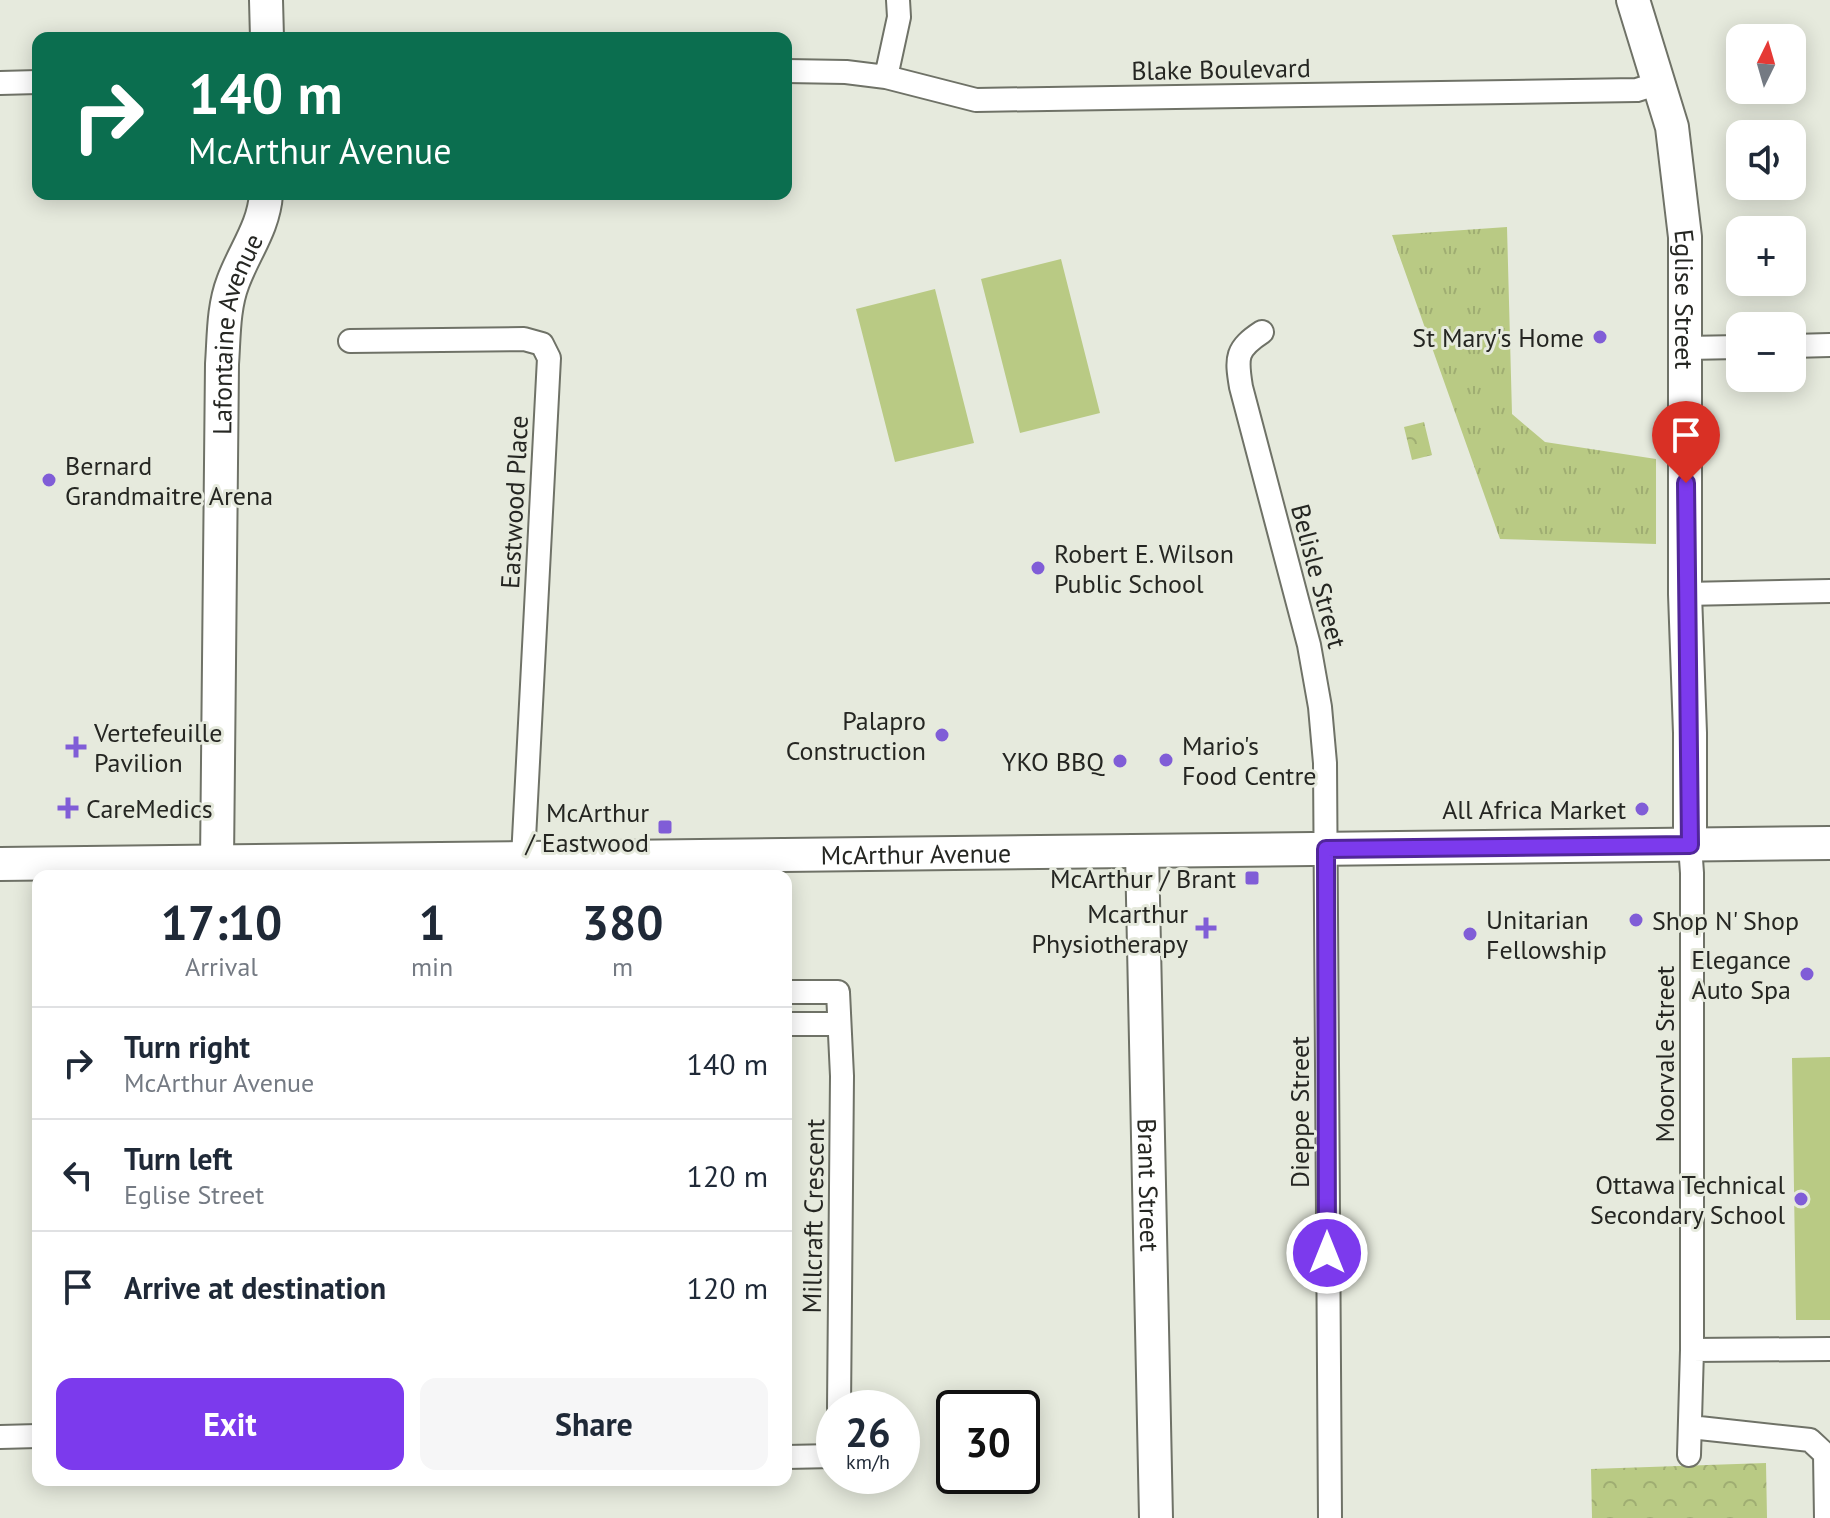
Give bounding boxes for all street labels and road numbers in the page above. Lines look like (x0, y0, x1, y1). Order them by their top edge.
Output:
street label: Blake Boulevard (1131, 51, 1311, 87)
street label: Eglise Street (1668, 227, 1702, 370)
street label: Lafontaine Avenue (205, 228, 270, 435)
street label: Eastwood Place (493, 414, 535, 590)
street label: Belisle Street (1284, 500, 1354, 652)
street label: McArthur Avenue (821, 836, 1011, 871)
street label: Moorvale Street (1648, 965, 1681, 1142)
street label: Dieppe Street (1283, 1036, 1316, 1188)
street label: Millcraft Crescent (795, 1118, 831, 1314)
street label: Brant Street (1131, 1118, 1167, 1252)

